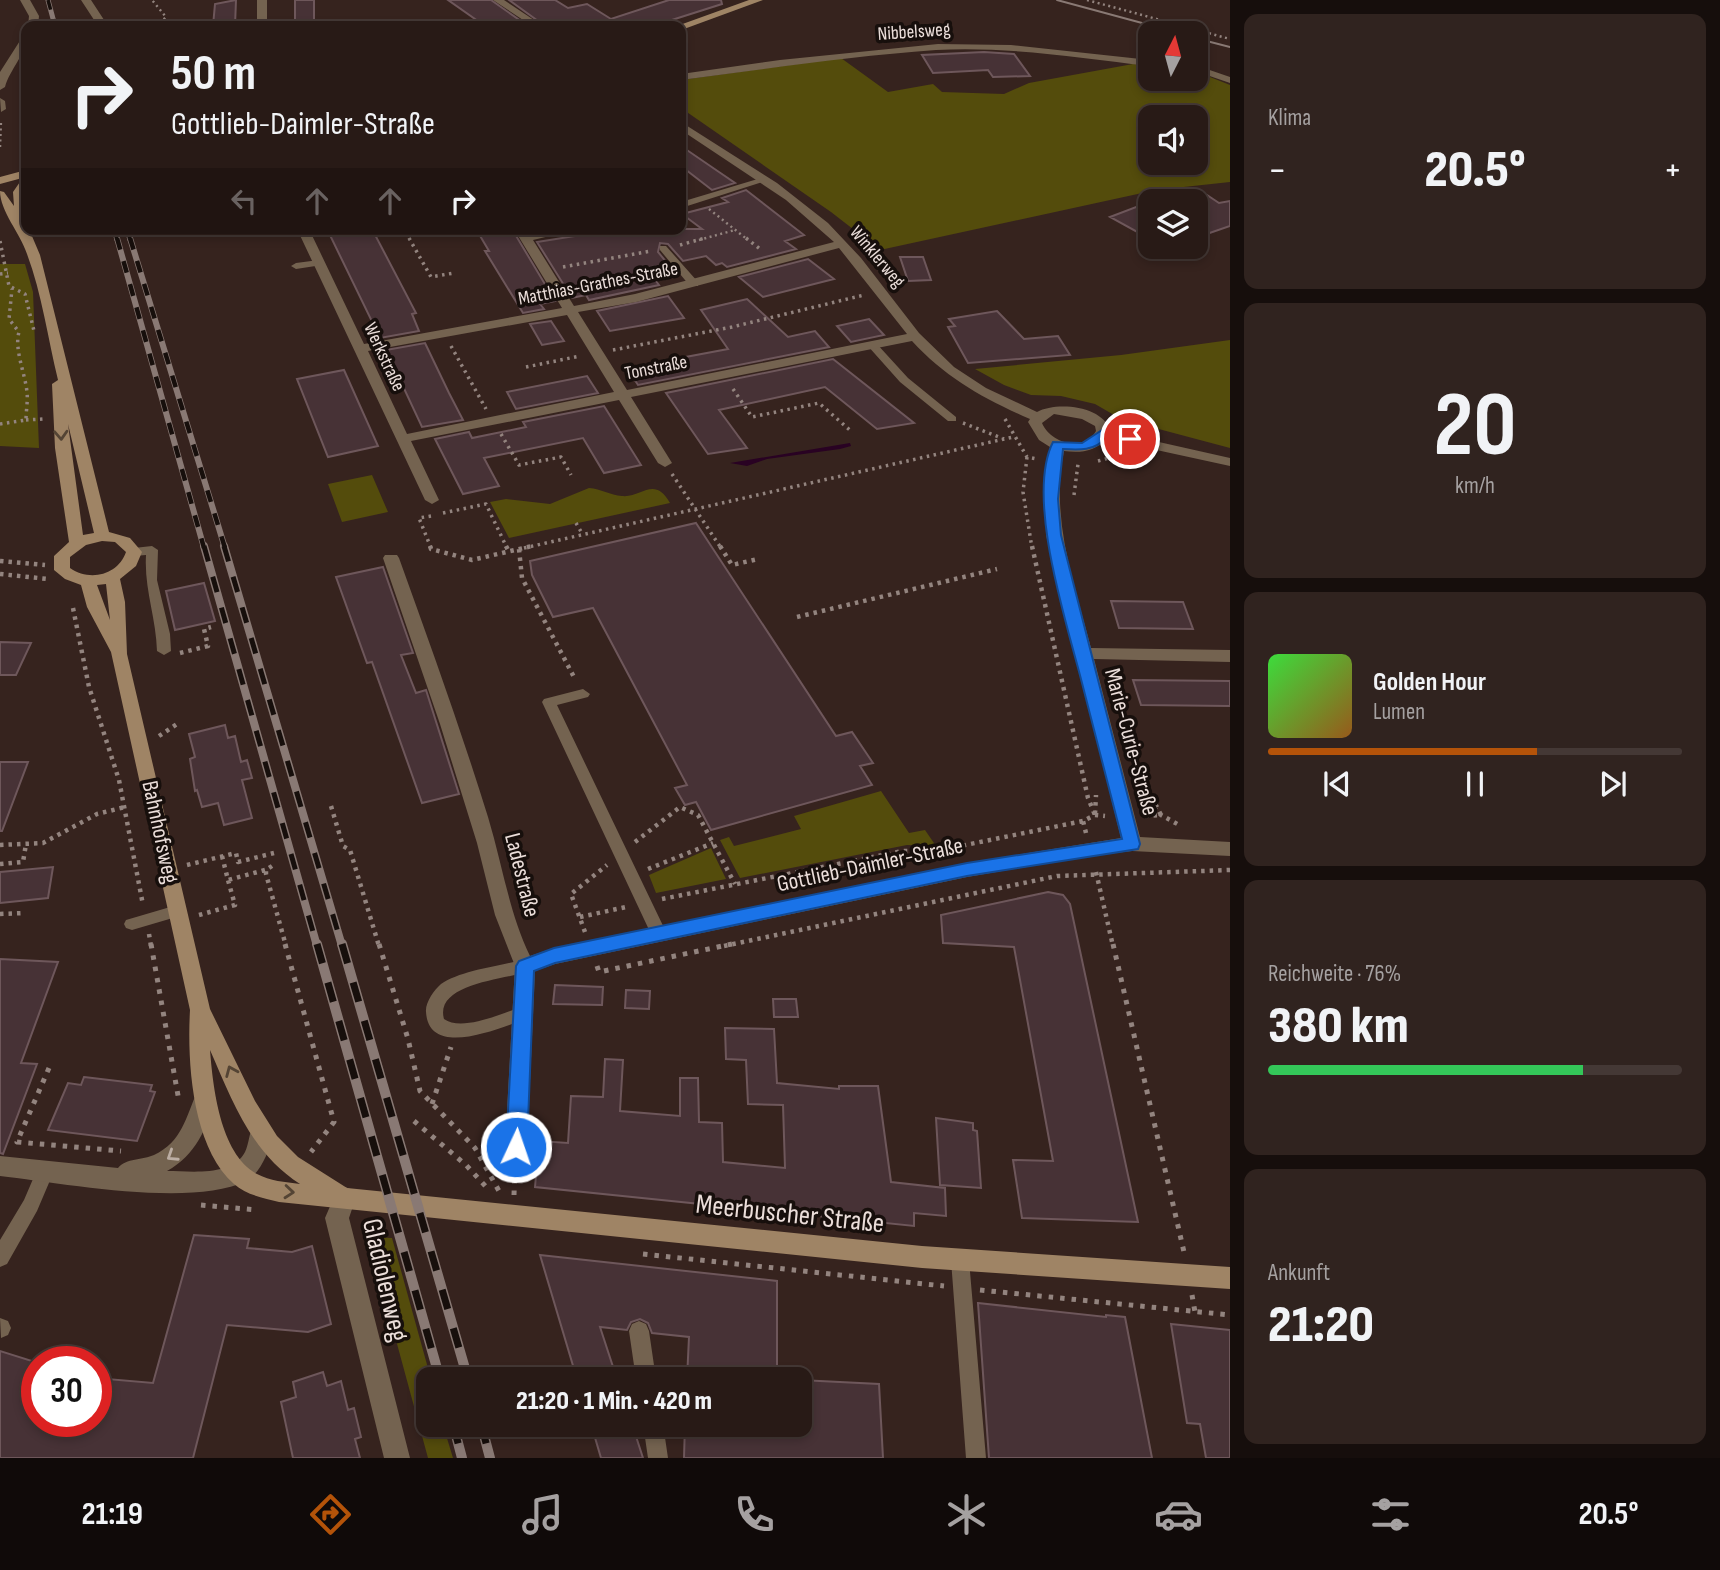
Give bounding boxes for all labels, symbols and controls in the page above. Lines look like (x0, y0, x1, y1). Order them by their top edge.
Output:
street label: Nibbelsweg (877, 18, 952, 46)
north arrow (1138, 21, 1208, 91)
map controls (1138, 21, 1208, 259)
text: 50 m (171, 45, 256, 104)
icon: right (56, 49, 147, 140)
text: Klima (1268, 104, 1311, 132)
text: Gottlieb-Daimler-Straße (171, 105, 435, 144)
button: sound (1138, 105, 1208, 175)
text: 20.5° (1424, 139, 1526, 202)
text: − (1268, 148, 1287, 193)
text: + (1663, 148, 1682, 193)
icon: left (225, 182, 263, 220)
icon: ahead (298, 182, 336, 220)
icon: ahead (371, 182, 409, 220)
icon: right (444, 182, 482, 220)
button: layers (1138, 189, 1208, 259)
street label: Winklerweg (844, 221, 910, 293)
street label: Matthias-Grathes-Straße (516, 257, 680, 311)
street label: Werkstraße (358, 319, 410, 395)
street label: Tonstraße (623, 351, 689, 385)
text: 20 (1433, 372, 1517, 481)
pin (1100, 409, 1160, 469)
icon: arrive (1111, 420, 1149, 458)
one-way arrow (54, 430, 69, 441)
text: km/h (1455, 472, 1495, 500)
street label: Marie-Curie-Straße (1098, 665, 1164, 819)
text: Golden Hour (1373, 667, 1486, 698)
text: Lumen (1373, 698, 1425, 726)
icon: previous (1318, 765, 1356, 803)
icon: pause (1456, 765, 1494, 803)
icon: next (1594, 765, 1632, 803)
street label: Bahnhofsweg (135, 778, 185, 886)
street label: Ladestraße (498, 830, 546, 920)
street label: Gottlieb-Daimler-Straße (774, 832, 966, 898)
text: Reichweite · 76% (1268, 960, 1401, 988)
text: 380 km (1268, 995, 1409, 1058)
one-way arrow (226, 1066, 240, 1078)
position arrow (479, 1110, 553, 1184)
one-way arrow (166, 1147, 179, 1160)
one-way arrow (284, 1184, 295, 1199)
street label: Meerbuscher Straße (694, 1188, 886, 1240)
street label: Gladiolenweg (355, 1215, 415, 1345)
text: Ankunft (1268, 1259, 1330, 1287)
text: 21:20 (1268, 1294, 1374, 1357)
speed limit sign: 30 (21, 1346, 112, 1437)
text: 21:20 · 1 Min. · 420 m (516, 1386, 712, 1417)
icon: directions (306, 1490, 355, 1539)
icon: music (518, 1490, 567, 1539)
icon: phone (730, 1490, 779, 1539)
icon: climate (942, 1490, 991, 1539)
icon: car (1154, 1490, 1203, 1539)
icon: filters (1366, 1490, 1415, 1539)
text: 21:19 (82, 1495, 143, 1534)
text: 20.5° (1579, 1495, 1638, 1534)

